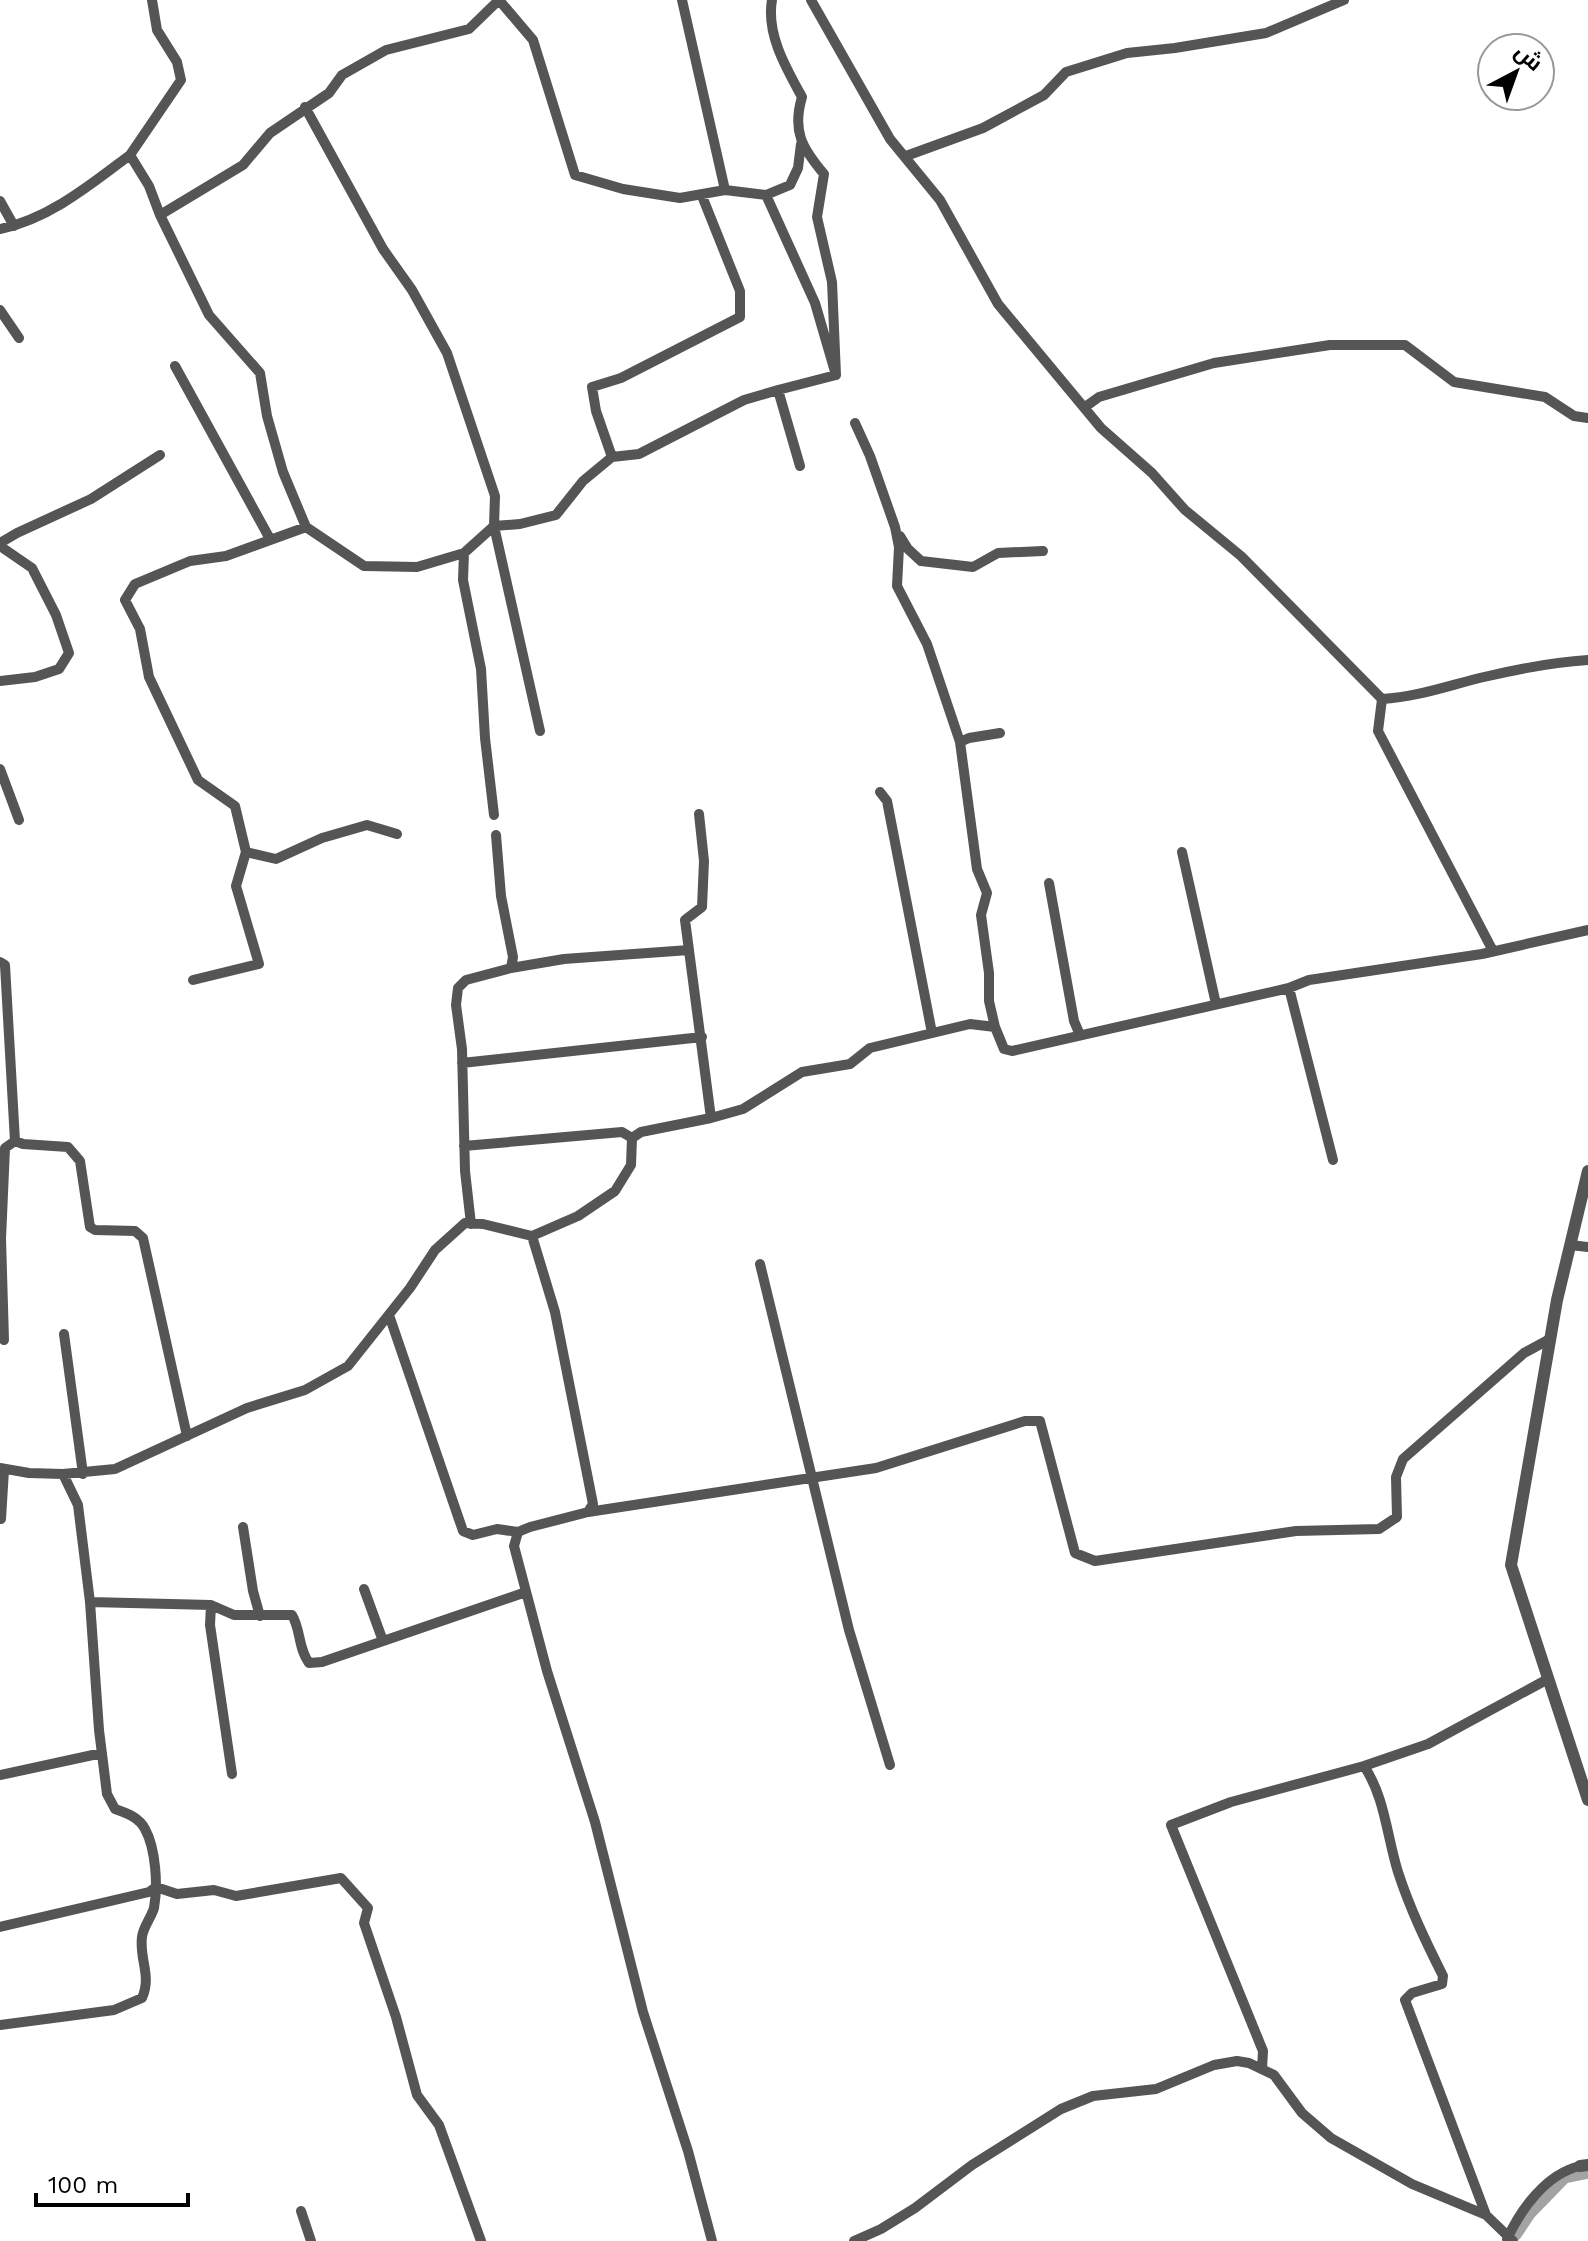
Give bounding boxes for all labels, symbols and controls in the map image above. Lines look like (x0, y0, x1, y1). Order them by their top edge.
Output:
north arrow (1476, 32, 1556, 112)
text: ش (1509, 39, 1548, 77)
scale bar (36, 2157, 188, 2207)
text: 100 m (48, 2171, 118, 2199)

